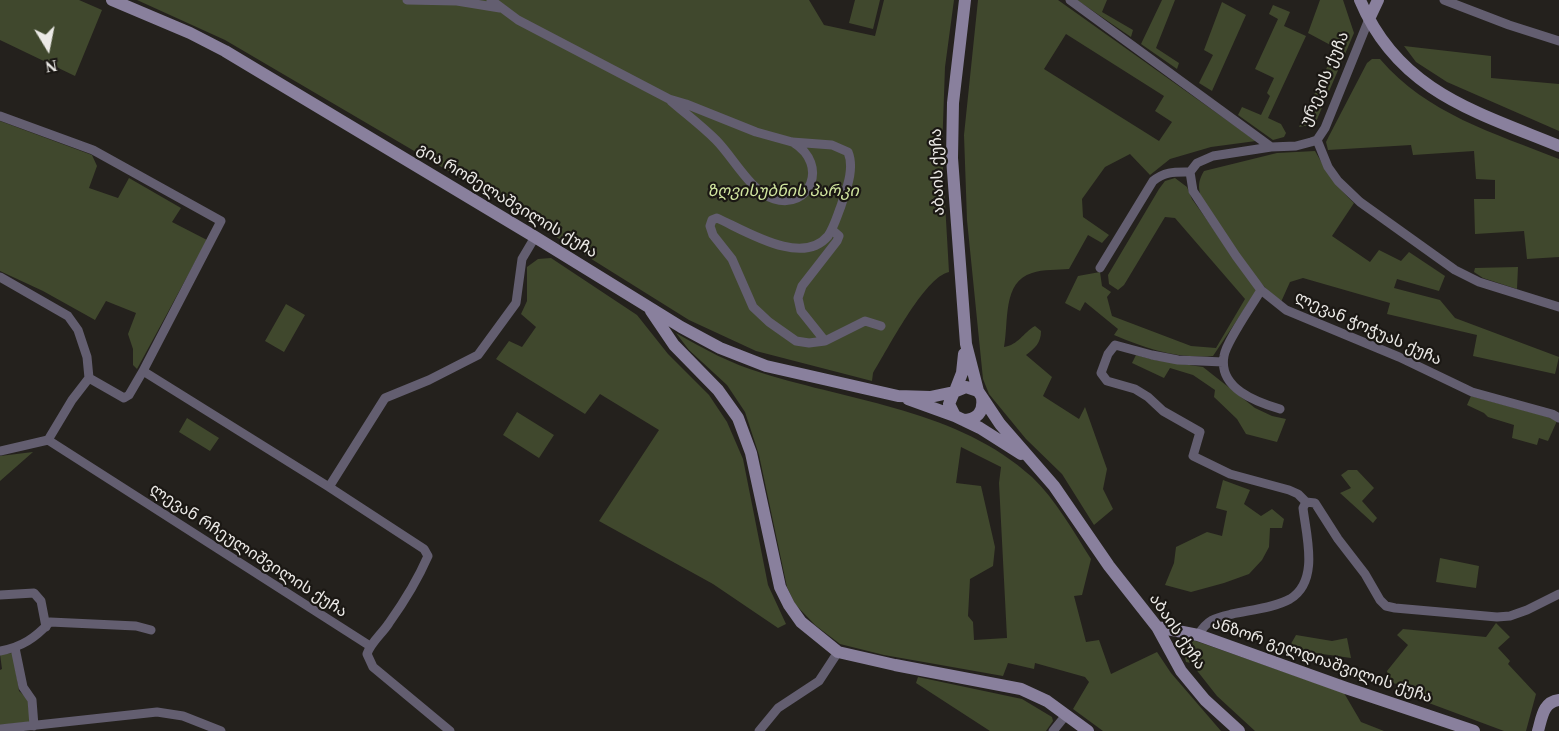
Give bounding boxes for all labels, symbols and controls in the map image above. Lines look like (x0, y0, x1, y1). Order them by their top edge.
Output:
north arrow (18, 18, 78, 78)
street label: ურეკის ქუჩა (1296, 29, 1354, 129)
text: N (44, 57, 58, 76)
street label: აბაის ქუჩა (927, 128, 949, 216)
street label: გია რომელაშვილის ქუჩა (413, 139, 601, 263)
park label: ზღვისუბნის პარკი (707, 182, 859, 202)
street label: ლევან ჭოჭუას ქუჩა (1292, 288, 1444, 370)
street label: ლევან რჩეულიშვილის ქუჩა (146, 480, 350, 622)
street label: აბაის ქუჩა (1145, 590, 1209, 674)
street label: ანზორ გელდიაშვილის ქუჩა (1209, 614, 1435, 708)

